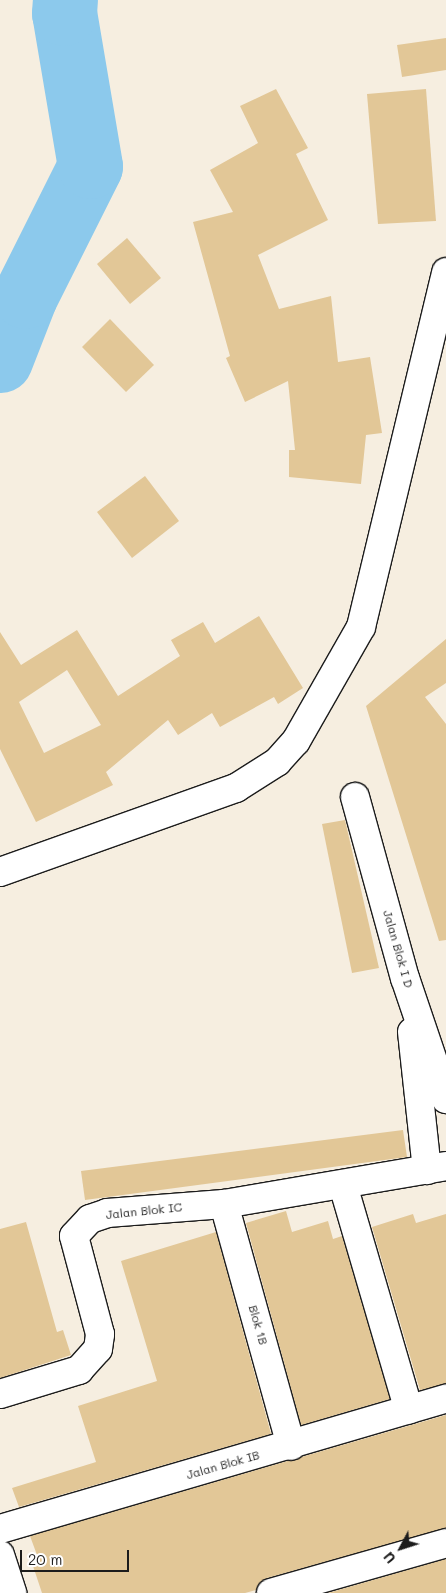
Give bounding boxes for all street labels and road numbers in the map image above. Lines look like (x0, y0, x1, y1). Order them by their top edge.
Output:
street label: Jalan Blok I D (380, 908, 416, 990)
street label: Jalan Blok IC (105, 1200, 183, 1222)
street label: Blok 1B (245, 1303, 271, 1347)
street label: Jalan Blok IB (185, 1448, 261, 1482)

